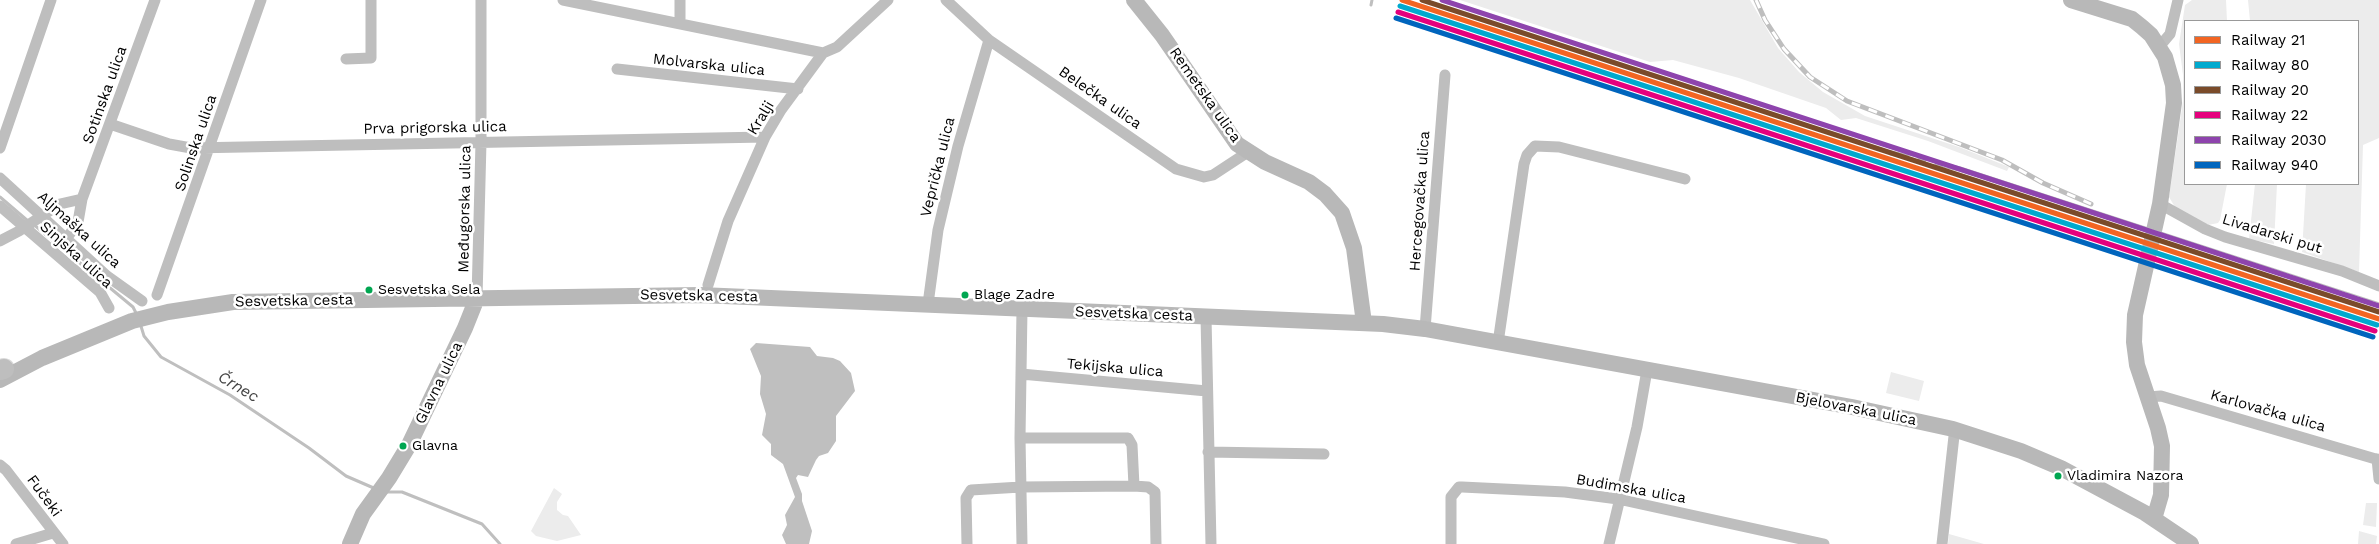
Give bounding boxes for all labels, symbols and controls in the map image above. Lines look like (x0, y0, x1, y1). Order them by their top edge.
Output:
legend (2184, 20, 2359, 185)
text: Railway 21 (2231, 31, 2305, 49)
street label: Sotinska ulica (79, 44, 131, 146)
street label: Remetska ulica (1166, 44, 1244, 146)
street label: Molvarska ulica (652, 50, 766, 80)
text: Railway 80 (2231, 56, 2309, 74)
street label: Belečka ulica (1055, 63, 1145, 133)
text: Railway 20 (2231, 81, 2309, 99)
street label: Solinska ulica (171, 92, 221, 194)
street label: Kralji (744, 98, 778, 138)
text: Railway 22 (2231, 106, 2308, 124)
street label: Veprička ulica (917, 115, 959, 219)
street label: Prva prigorska ulica (363, 118, 507, 138)
street label: Hercegovačka ulica (1406, 130, 1434, 272)
text: Railway 2030 (2231, 131, 2327, 149)
street label: Međugorska ulica (455, 145, 475, 273)
text: Railway 940 (2231, 156, 2318, 174)
street label: Aljmaška ulica (34, 188, 124, 272)
street label: Livadarski put (2220, 210, 2324, 258)
street label: Sinjska ulica (36, 218, 116, 292)
place label: Sesvetska Sela (378, 282, 480, 298)
marker: Sesvetska Sela (364, 285, 374, 295)
street label: Sesvetska cesta (640, 286, 758, 306)
place label: Blage Zadre (974, 287, 1055, 303)
marker: Blage Zadre (960, 290, 970, 300)
street label: Sesvetska cesta (235, 291, 353, 311)
street label: Sesvetska cesta (1075, 303, 1193, 325)
street label: Glavna ulica (411, 339, 467, 427)
street label: Tekijska ulica (1066, 355, 1164, 381)
water label: Črnec (214, 367, 262, 407)
street label: Karlovačka ulica (2208, 386, 2328, 436)
street label: Bjelovarska ulica (1794, 388, 1918, 430)
place label: Glavna (412, 438, 458, 454)
marker: Glavna (398, 441, 408, 451)
place label: Vladimira Nazora (2067, 468, 2183, 484)
street label: Budimska ulica (1575, 470, 1687, 508)
marker: Vladimira Nazora (2053, 471, 2063, 481)
street label: Fučeki (23, 472, 65, 520)

